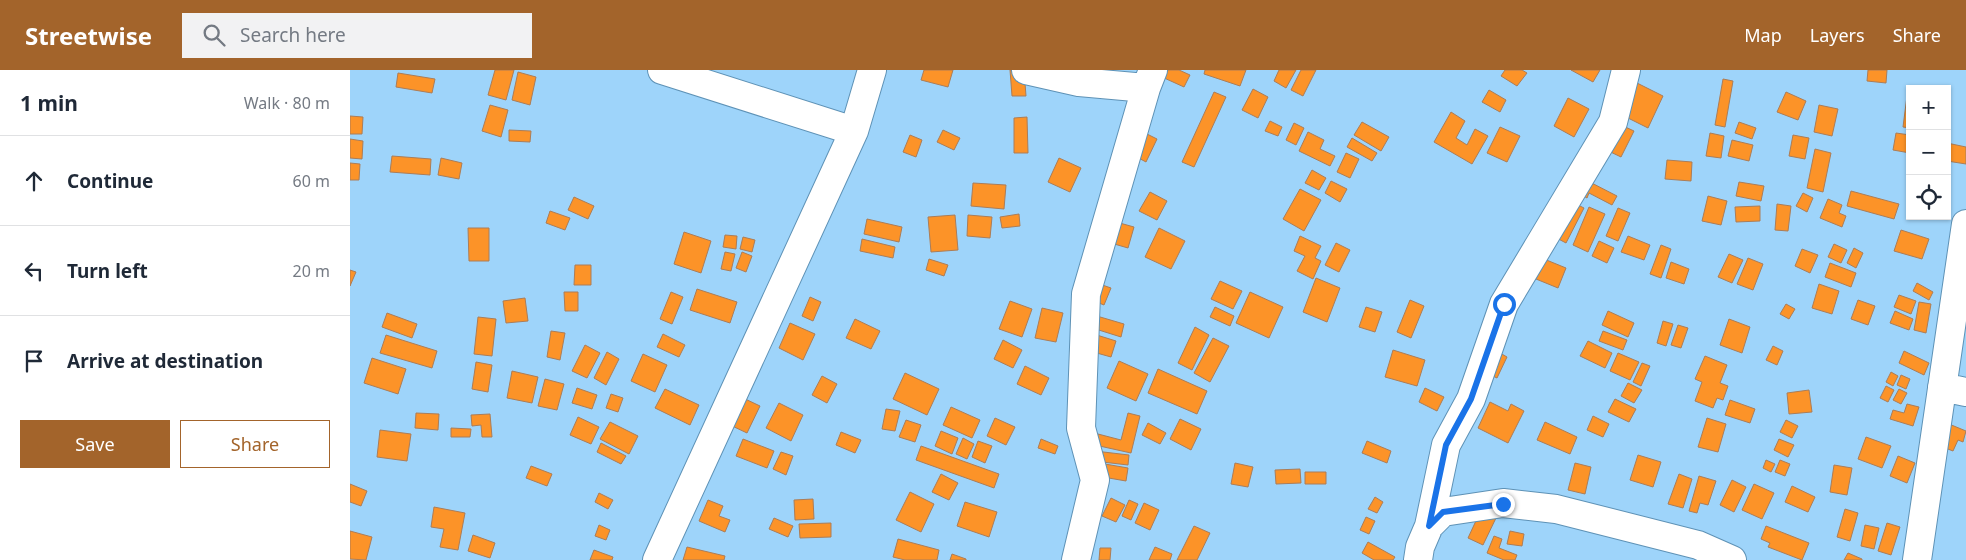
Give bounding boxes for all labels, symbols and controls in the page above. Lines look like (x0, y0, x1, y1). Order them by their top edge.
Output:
search box (182, 13, 532, 58)
text: Streetwise (25, 19, 152, 52)
icon: search (200, 21, 228, 49)
text: Search here (240, 22, 346, 48)
text: Map (1744, 23, 1782, 47)
text: Layers (1810, 23, 1865, 47)
text: Share (1893, 23, 1941, 47)
map controls (1906, 85, 1951, 220)
button: + (1906, 85, 1951, 130)
text: 1 min (20, 89, 78, 117)
text: Walk · 80 m (244, 92, 330, 114)
button: − (1906, 130, 1951, 175)
icon: ahead (20, 167, 48, 195)
text: Continue (67, 168, 153, 194)
text: 60 m (293, 170, 330, 192)
button: locate (1906, 175, 1951, 220)
icon: left (20, 257, 48, 285)
text: Turn left (67, 258, 148, 284)
text: 20 m (293, 260, 330, 282)
route start (1493, 293, 1516, 316)
icon: arrive (20, 347, 48, 375)
text: Arrive at destination (67, 348, 263, 374)
button: Save (20, 420, 170, 468)
button: Share (180, 420, 330, 468)
route end (1492, 493, 1515, 516)

